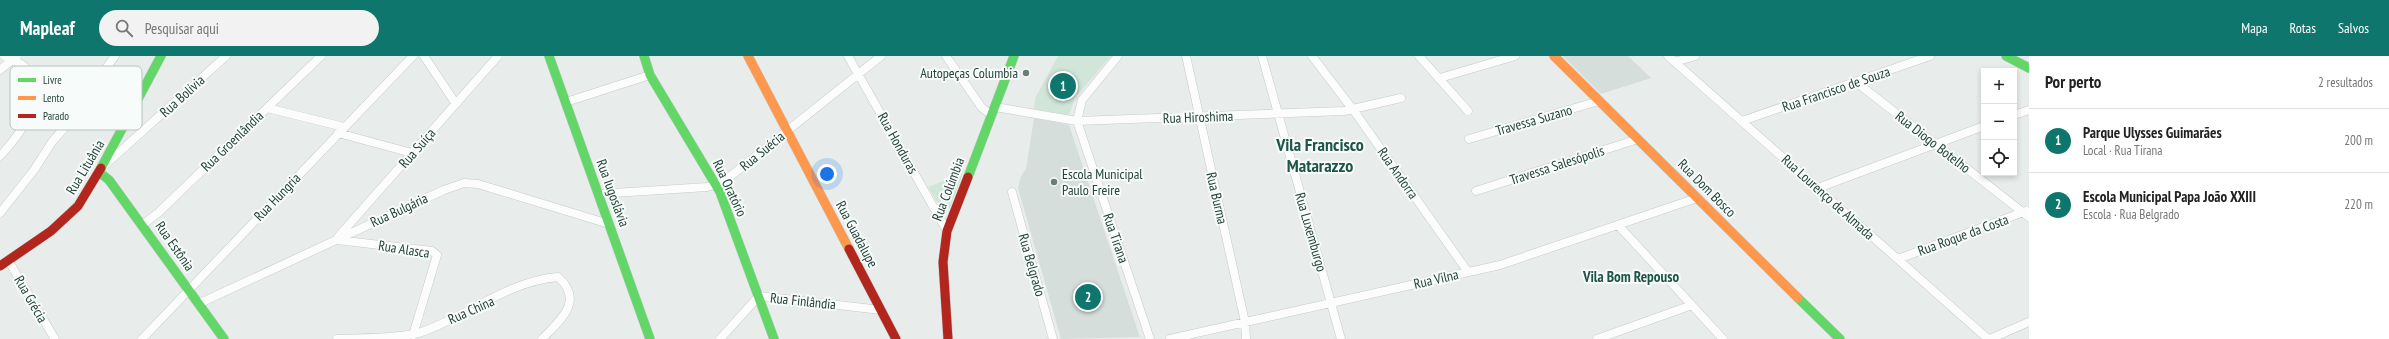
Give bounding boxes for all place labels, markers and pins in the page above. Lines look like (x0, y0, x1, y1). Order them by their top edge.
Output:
place label: Autopeças Columbia (920, 64, 1018, 82)
marker: Autopeças Columbia (1021, 68, 1031, 78)
pin: 1 (1050, 71, 1076, 101)
place label: Escola Municipal Paulo Freire (1062, 165, 1143, 199)
marker: Escola Municipal Paulo Freire (1049, 177, 1059, 187)
pin: 2 (1075, 282, 1101, 312)

